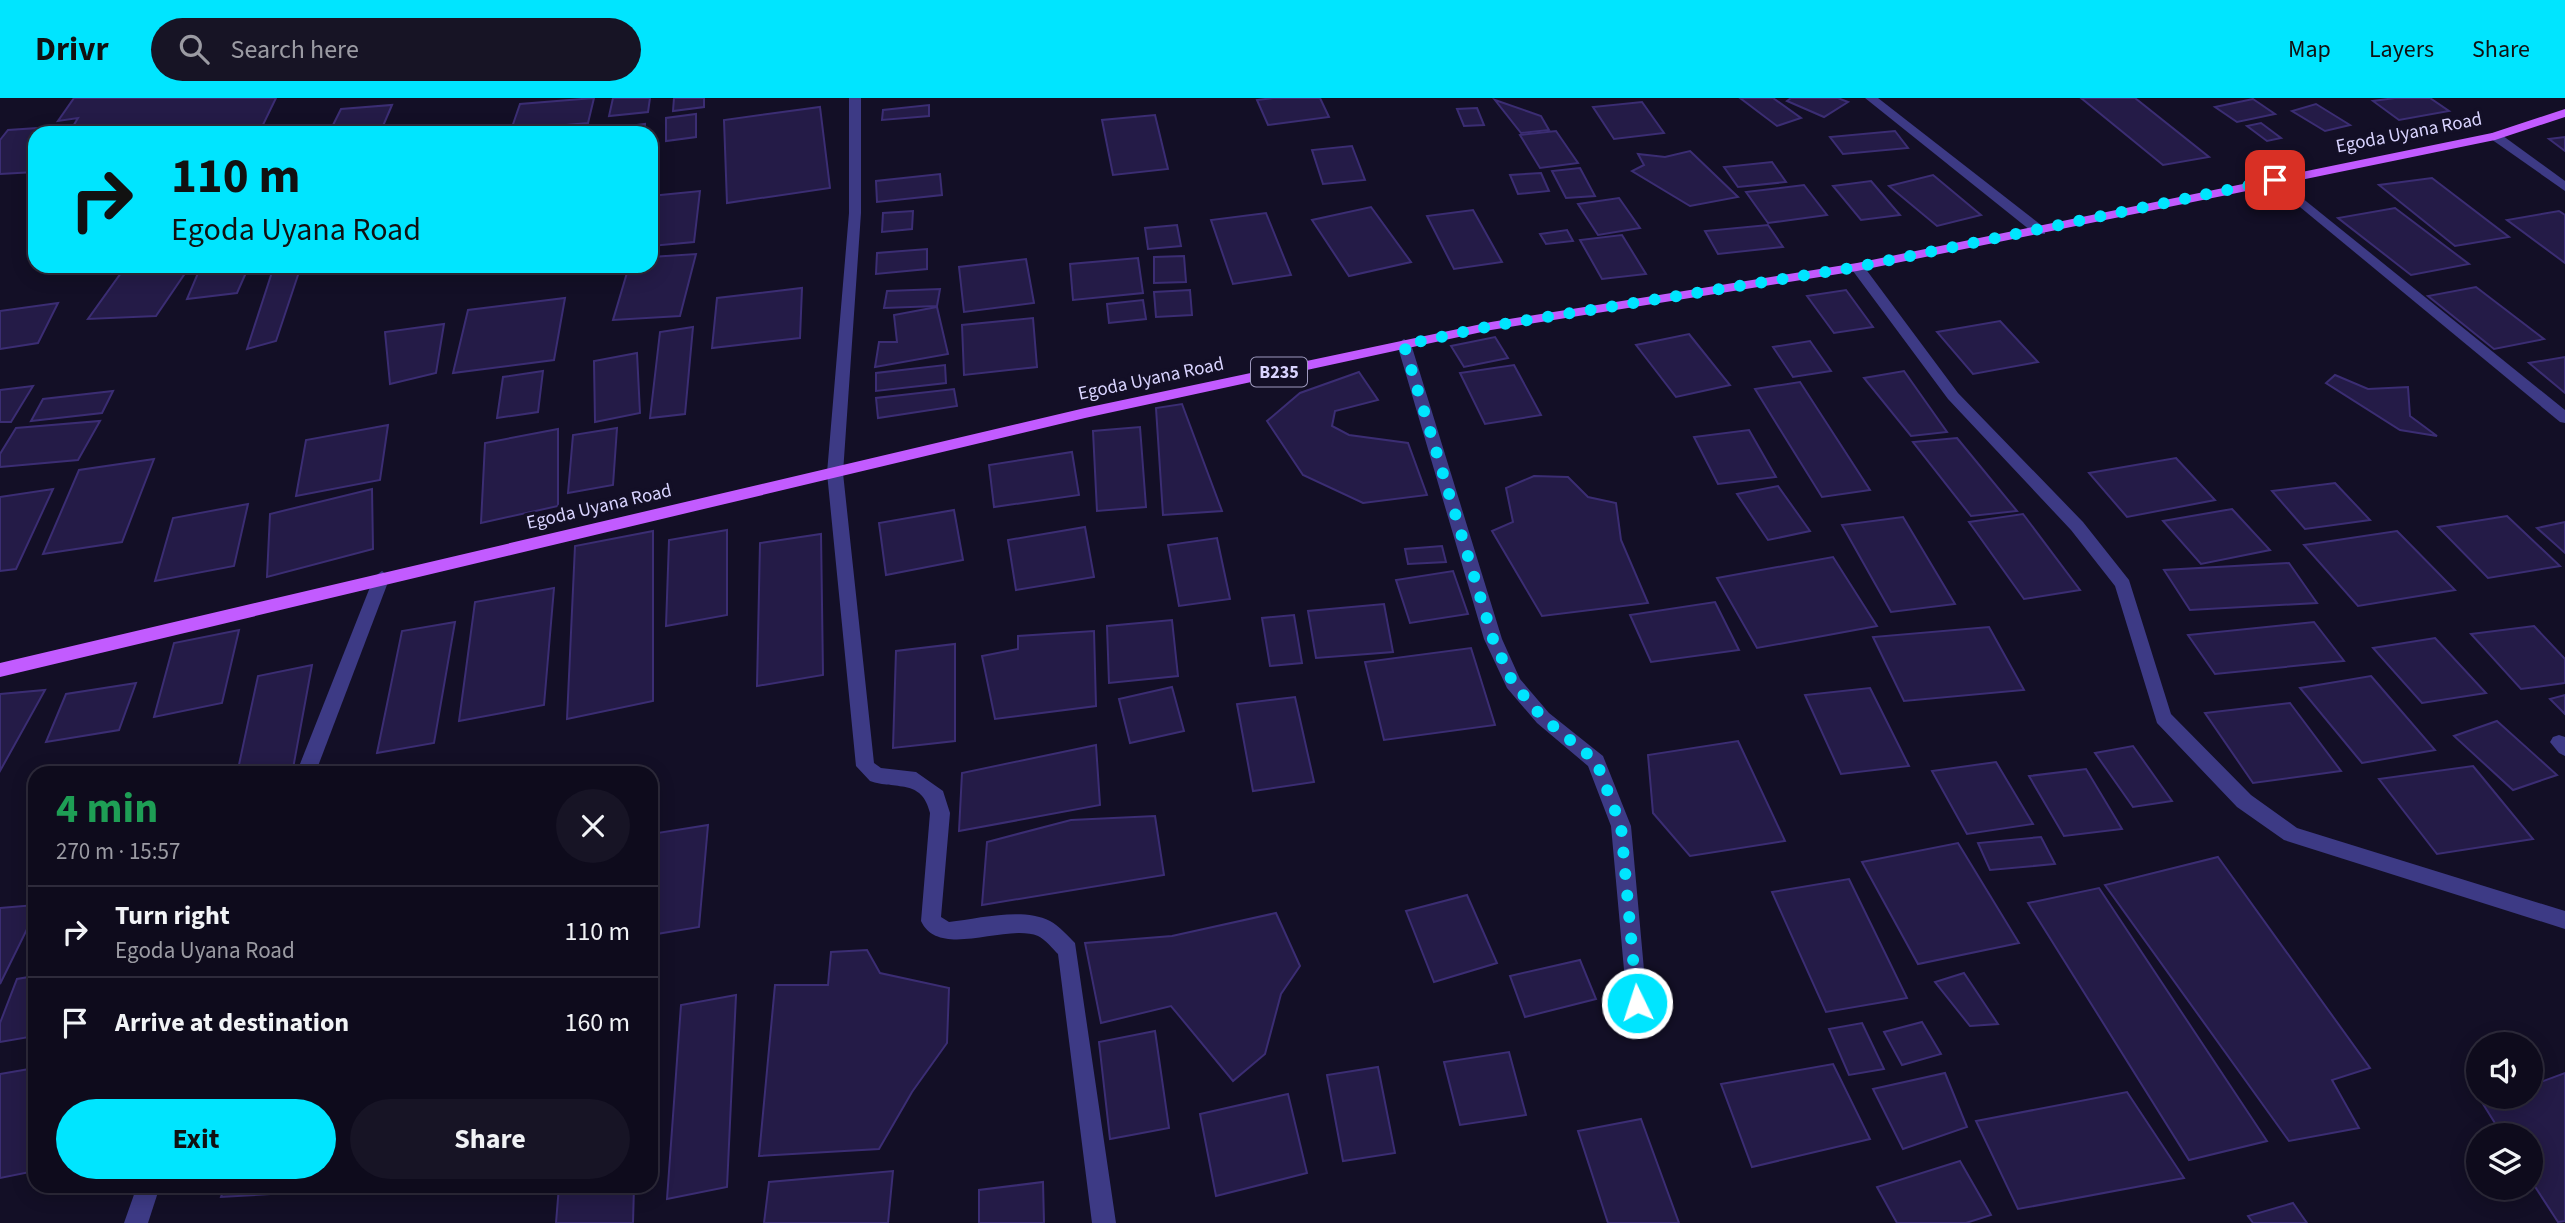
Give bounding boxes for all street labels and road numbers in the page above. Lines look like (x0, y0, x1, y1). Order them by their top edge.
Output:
street label: Egoda Uyana Road (2334, 106, 2484, 160)
street label: Egoda Uyana Road (1076, 350, 1226, 408)
road number: B235 (1251, 358, 1307, 386)
street label: Egoda Uyana Road (524, 477, 674, 537)

